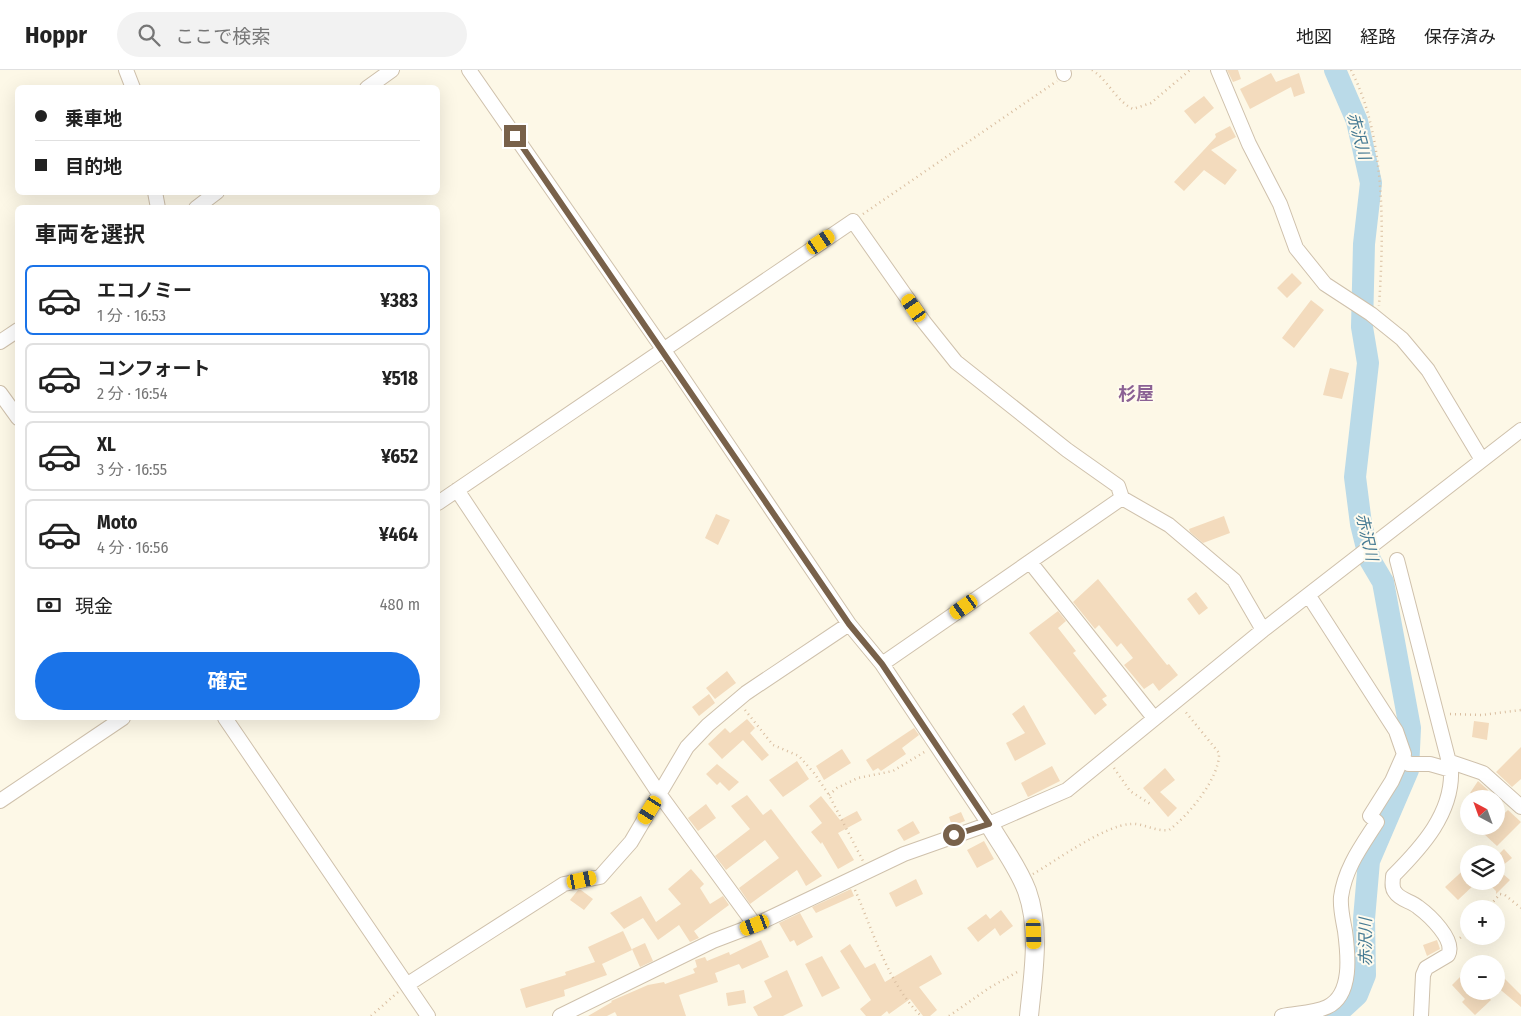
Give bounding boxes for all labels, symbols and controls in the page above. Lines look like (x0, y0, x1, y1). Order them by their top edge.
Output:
search box (117, 12, 467, 57)
text: Hoppr (25, 21, 87, 49)
icon: search (135, 21, 163, 49)
text: ここで検索 (175, 25, 270, 48)
text: 地図 (1296, 26, 1332, 48)
text: 経路 (1360, 26, 1396, 48)
text: 保存済み (1424, 26, 1496, 48)
text: 乗車地 (65, 107, 122, 130)
water label: 赤沢川 (1344, 110, 1375, 164)
route end (504, 125, 526, 147)
text: 目的地 (65, 155, 122, 178)
text: 車両を選択 (35, 221, 145, 248)
car (804, 227, 837, 257)
icon: car (37, 278, 82, 323)
text: エコノミー (97, 279, 192, 302)
text: ¥383 (380, 289, 418, 312)
car (899, 291, 928, 325)
text: 1 分 · 16:53 (97, 306, 166, 325)
icon: car (37, 356, 82, 401)
text: コンフォート (97, 357, 210, 380)
text: ¥518 (382, 367, 418, 390)
district label: 杉屋 (1118, 383, 1154, 405)
text: 2 分 · 16:54 (97, 384, 167, 403)
text: XL (97, 433, 116, 456)
icon: car (37, 434, 82, 479)
text: ¥652 (381, 445, 418, 468)
text: 3 分 · 16:55 (97, 460, 167, 479)
text: Moto (97, 511, 137, 534)
water label: 赤沢川 (1352, 511, 1382, 564)
icon: car (37, 512, 82, 557)
text: ¥464 (379, 523, 418, 546)
text: 4 分 · 16:56 (97, 538, 168, 557)
icon: cash (35, 591, 63, 619)
car (947, 592, 980, 622)
text: 現金 (75, 595, 113, 618)
text: 480 m (380, 595, 420, 614)
button: 確定 (35, 652, 420, 710)
north arrow (1460, 790, 1505, 835)
map controls (1460, 790, 1505, 1000)
car (635, 793, 664, 827)
route start (943, 824, 965, 846)
button: layers (1460, 845, 1505, 890)
car (565, 870, 598, 890)
button: + (1460, 900, 1505, 945)
car (738, 913, 771, 937)
water label: 赤沢川 (1356, 916, 1375, 966)
car (1025, 919, 1042, 949)
button: − (1460, 955, 1505, 1000)

